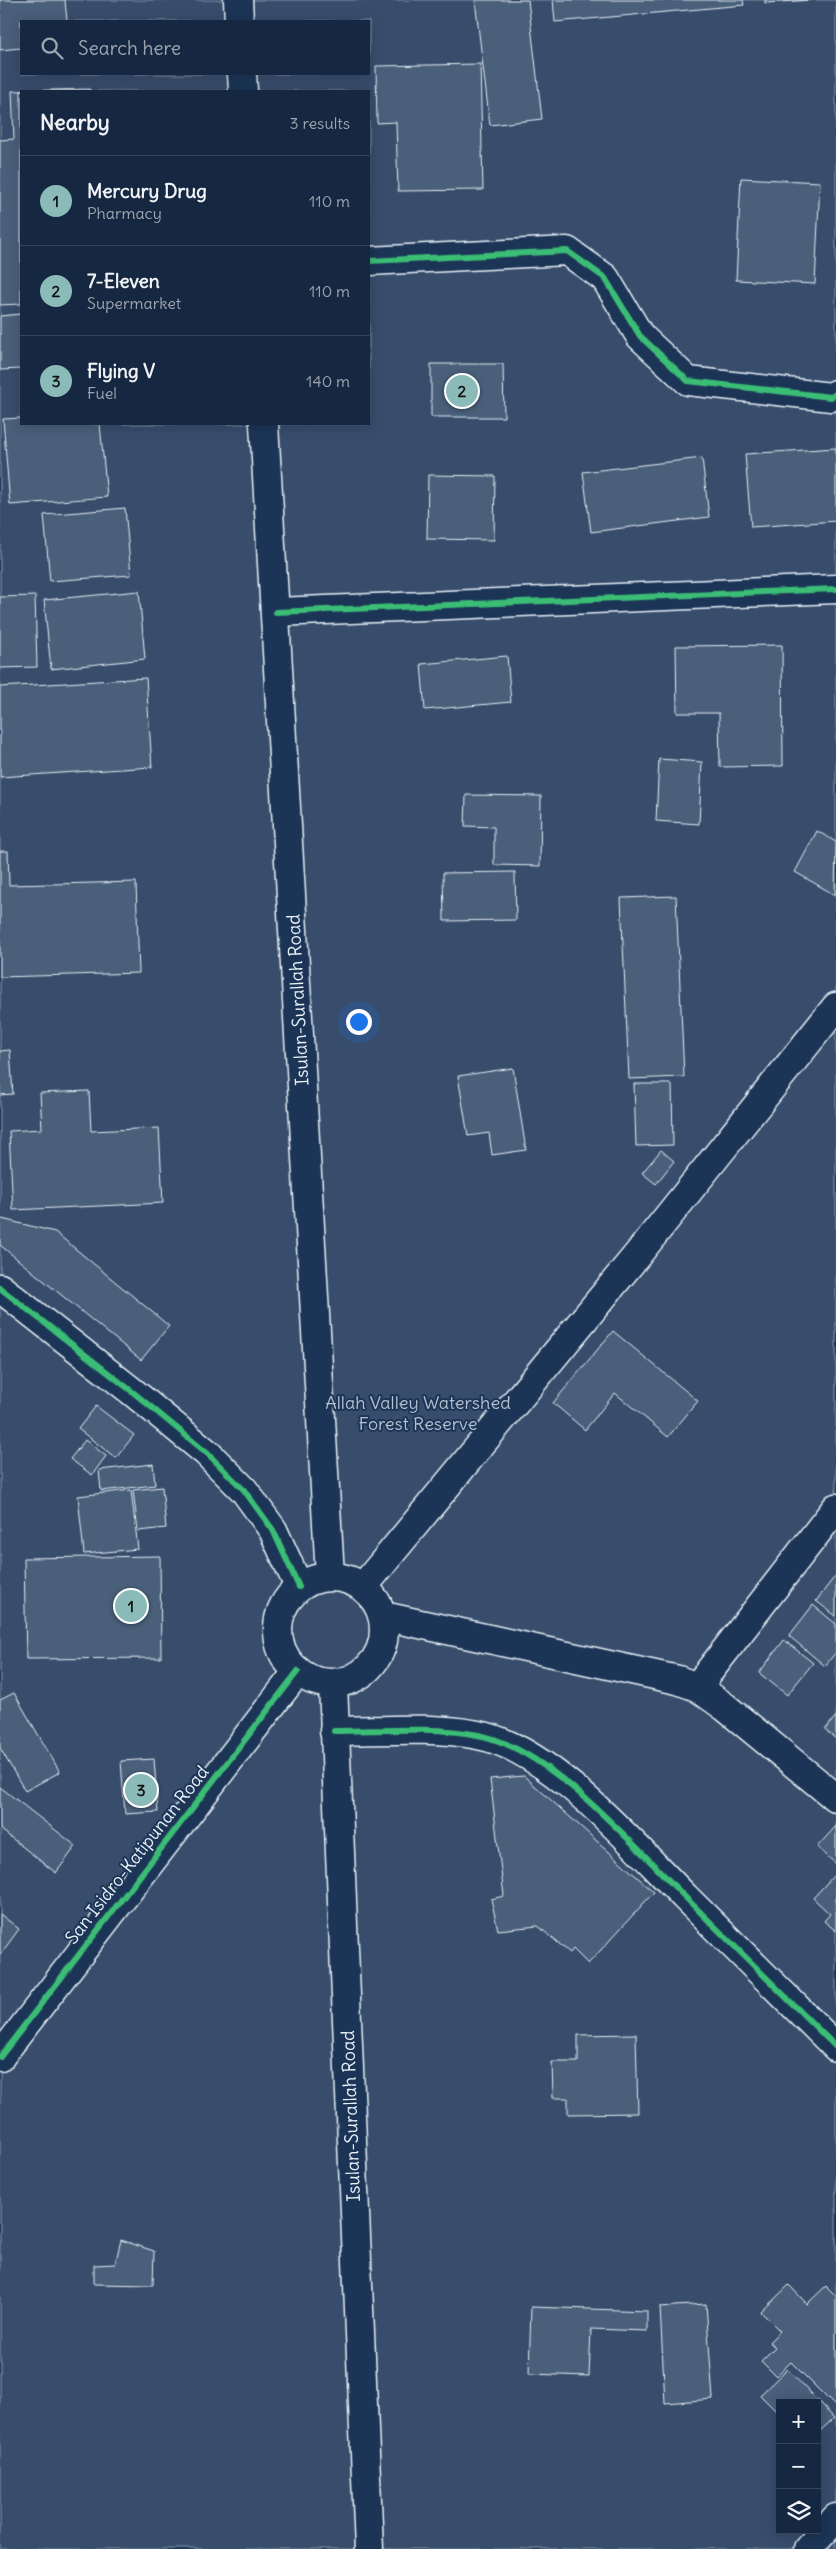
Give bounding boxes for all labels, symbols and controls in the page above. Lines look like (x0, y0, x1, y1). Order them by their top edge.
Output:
search box (20, 20, 370, 75)
icon: search (38, 34, 66, 62)
text: Search here (78, 36, 181, 60)
text: Nearby (40, 109, 110, 136)
text: 3 results (290, 113, 350, 133)
text: Mercury Drug (87, 179, 207, 203)
text: 1 (53, 191, 59, 211)
text: 110 m (309, 191, 350, 211)
text: Pharmacy (87, 203, 162, 223)
text: 7-Eleven (87, 269, 160, 293)
text: 2 (52, 281, 60, 301)
text: 110 m (309, 281, 350, 301)
text: Supermarket (87, 293, 181, 313)
text: Flying V (87, 359, 155, 383)
text: 3 (51, 371, 61, 391)
text: 140 m (306, 371, 350, 391)
pin: 2 (446, 372, 478, 410)
text: Fuel (87, 383, 117, 403)
street label: Isulan-Surallah Road (282, 913, 313, 1086)
your location (346, 1009, 372, 1035)
park label: Allah Valley Watershed Forest Reserve (325, 1391, 511, 1435)
pin: 1 (115, 1587, 147, 1625)
street label: San Isidro-Katipunan Road (60, 1760, 214, 1949)
pin: 3 (125, 1771, 157, 1809)
street label: Isulan-Surallah Road (336, 2030, 365, 2202)
map controls (776, 2399, 821, 2534)
button: + (776, 2399, 821, 2444)
button: − (776, 2444, 821, 2489)
button: layers (776, 2489, 821, 2534)

